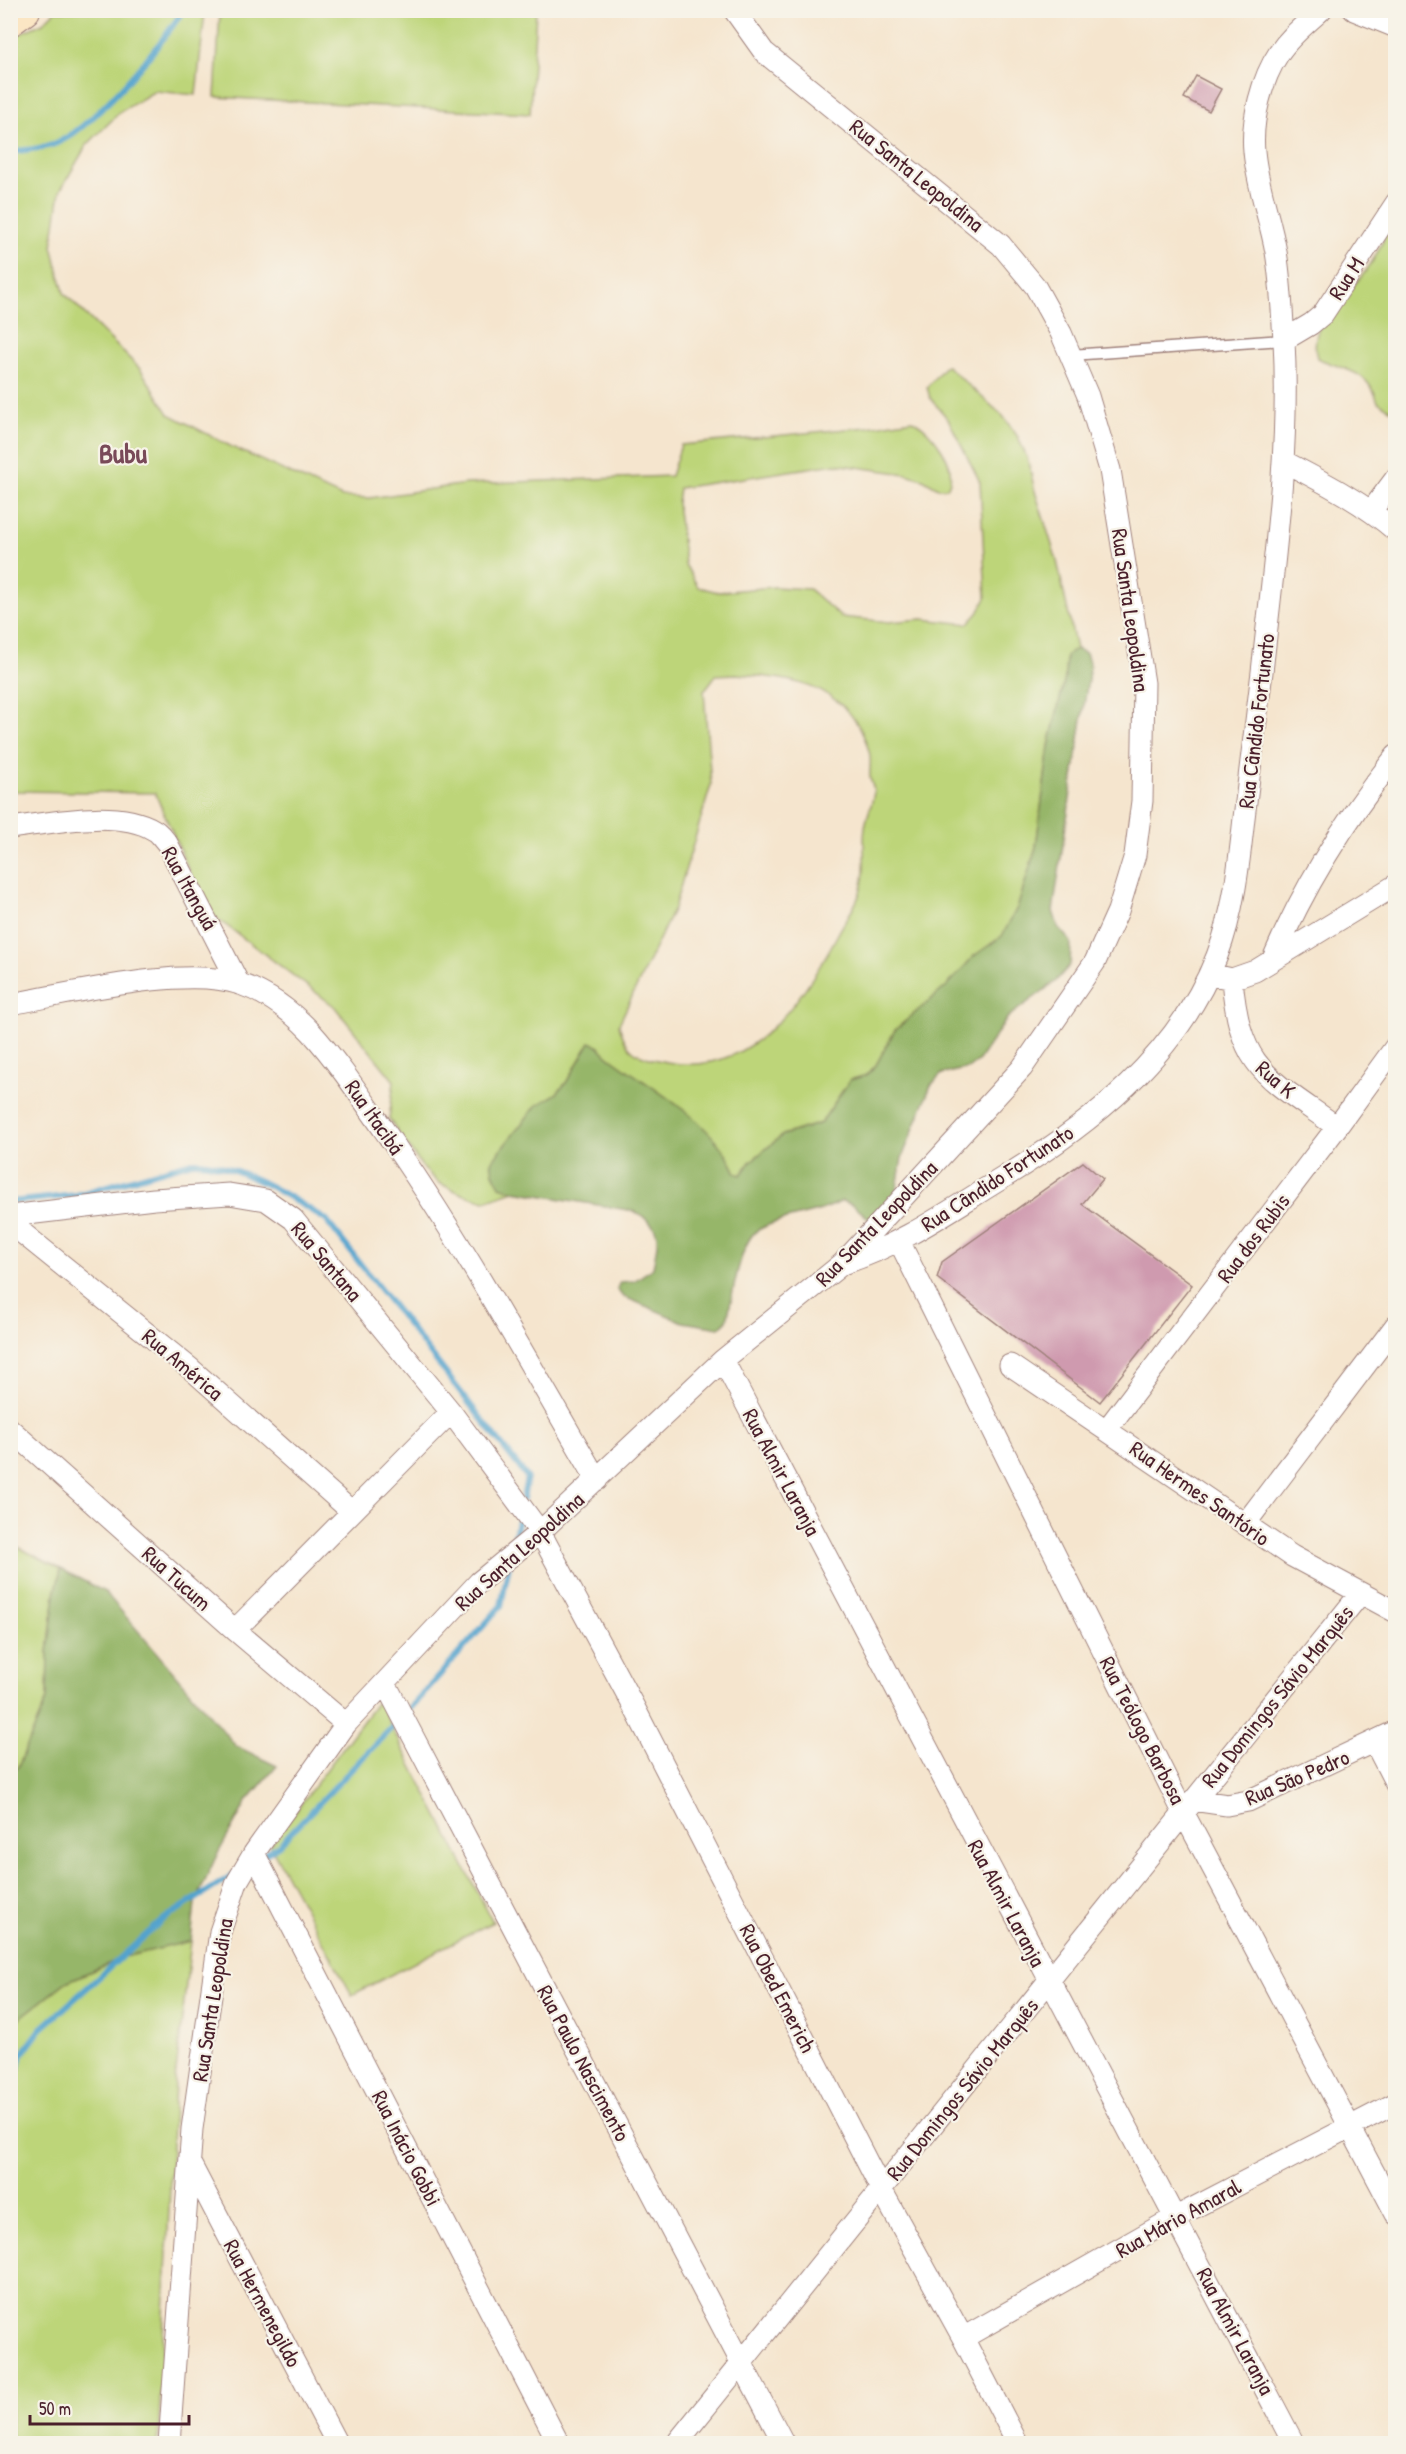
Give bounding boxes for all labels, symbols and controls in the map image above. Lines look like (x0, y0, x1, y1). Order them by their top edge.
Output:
street label: Rua Santa Leopoldina (844, 112, 991, 239)
street label: Rua M (1321, 251, 1371, 305)
district label: Bubu (99, 434, 148, 472)
street label: Rua Santa Leopoldina (1105, 527, 1157, 694)
street label: Rua Cândido Fortunato (1230, 632, 1282, 810)
street label: Rua Itanguá (155, 841, 225, 935)
street label: Rua K (1250, 1053, 1303, 1105)
street label: Rua Itacibá (338, 1074, 412, 1161)
street label: Rua Cândido Fortunato (915, 1117, 1079, 1239)
street label: Rua Santa Leopoldina (808, 1153, 944, 1293)
street label: Rua dos Rubis (1210, 1187, 1296, 1289)
street label: Rua Santana (285, 1215, 370, 1308)
street label: Rua América (136, 1321, 230, 1407)
street label: Rua Almir Laranja (736, 1403, 828, 1541)
street label: Rua Hermes Santório (1124, 1434, 1276, 1553)
street label: Rua Santa Leopoldina (448, 1485, 590, 1617)
street label: Rua Tucum (136, 1539, 218, 1617)
street label: Rua Domingos Sávio Marquês (1194, 1599, 1360, 1793)
street label: Rua Teólogo Barbosa (1093, 1651, 1193, 1809)
street label: Rua São Pedro (1240, 1742, 1354, 1812)
street label: Rua Almir Laranja (961, 1834, 1053, 1972)
street label: Rua Santa Leopoldina (184, 1916, 240, 2084)
street label: Rua Obed Emerich (733, 1918, 823, 2058)
street label: Rua Paulo Nascimento (530, 1980, 638, 2146)
street label: Rua Domingos Sávio Marquês (879, 1992, 1045, 2186)
street label: Rua Inácio Gobbi (365, 2085, 449, 2211)
street label: Rua Mário Amaral (1110, 2171, 1246, 2265)
street label: Rua Hermenegildo (217, 2234, 309, 2372)
street label: Rua Almir Laranja (1190, 2262, 1282, 2400)
scale bar (30, 2388, 189, 2426)
text: 50 m (39, 2396, 71, 2421)

